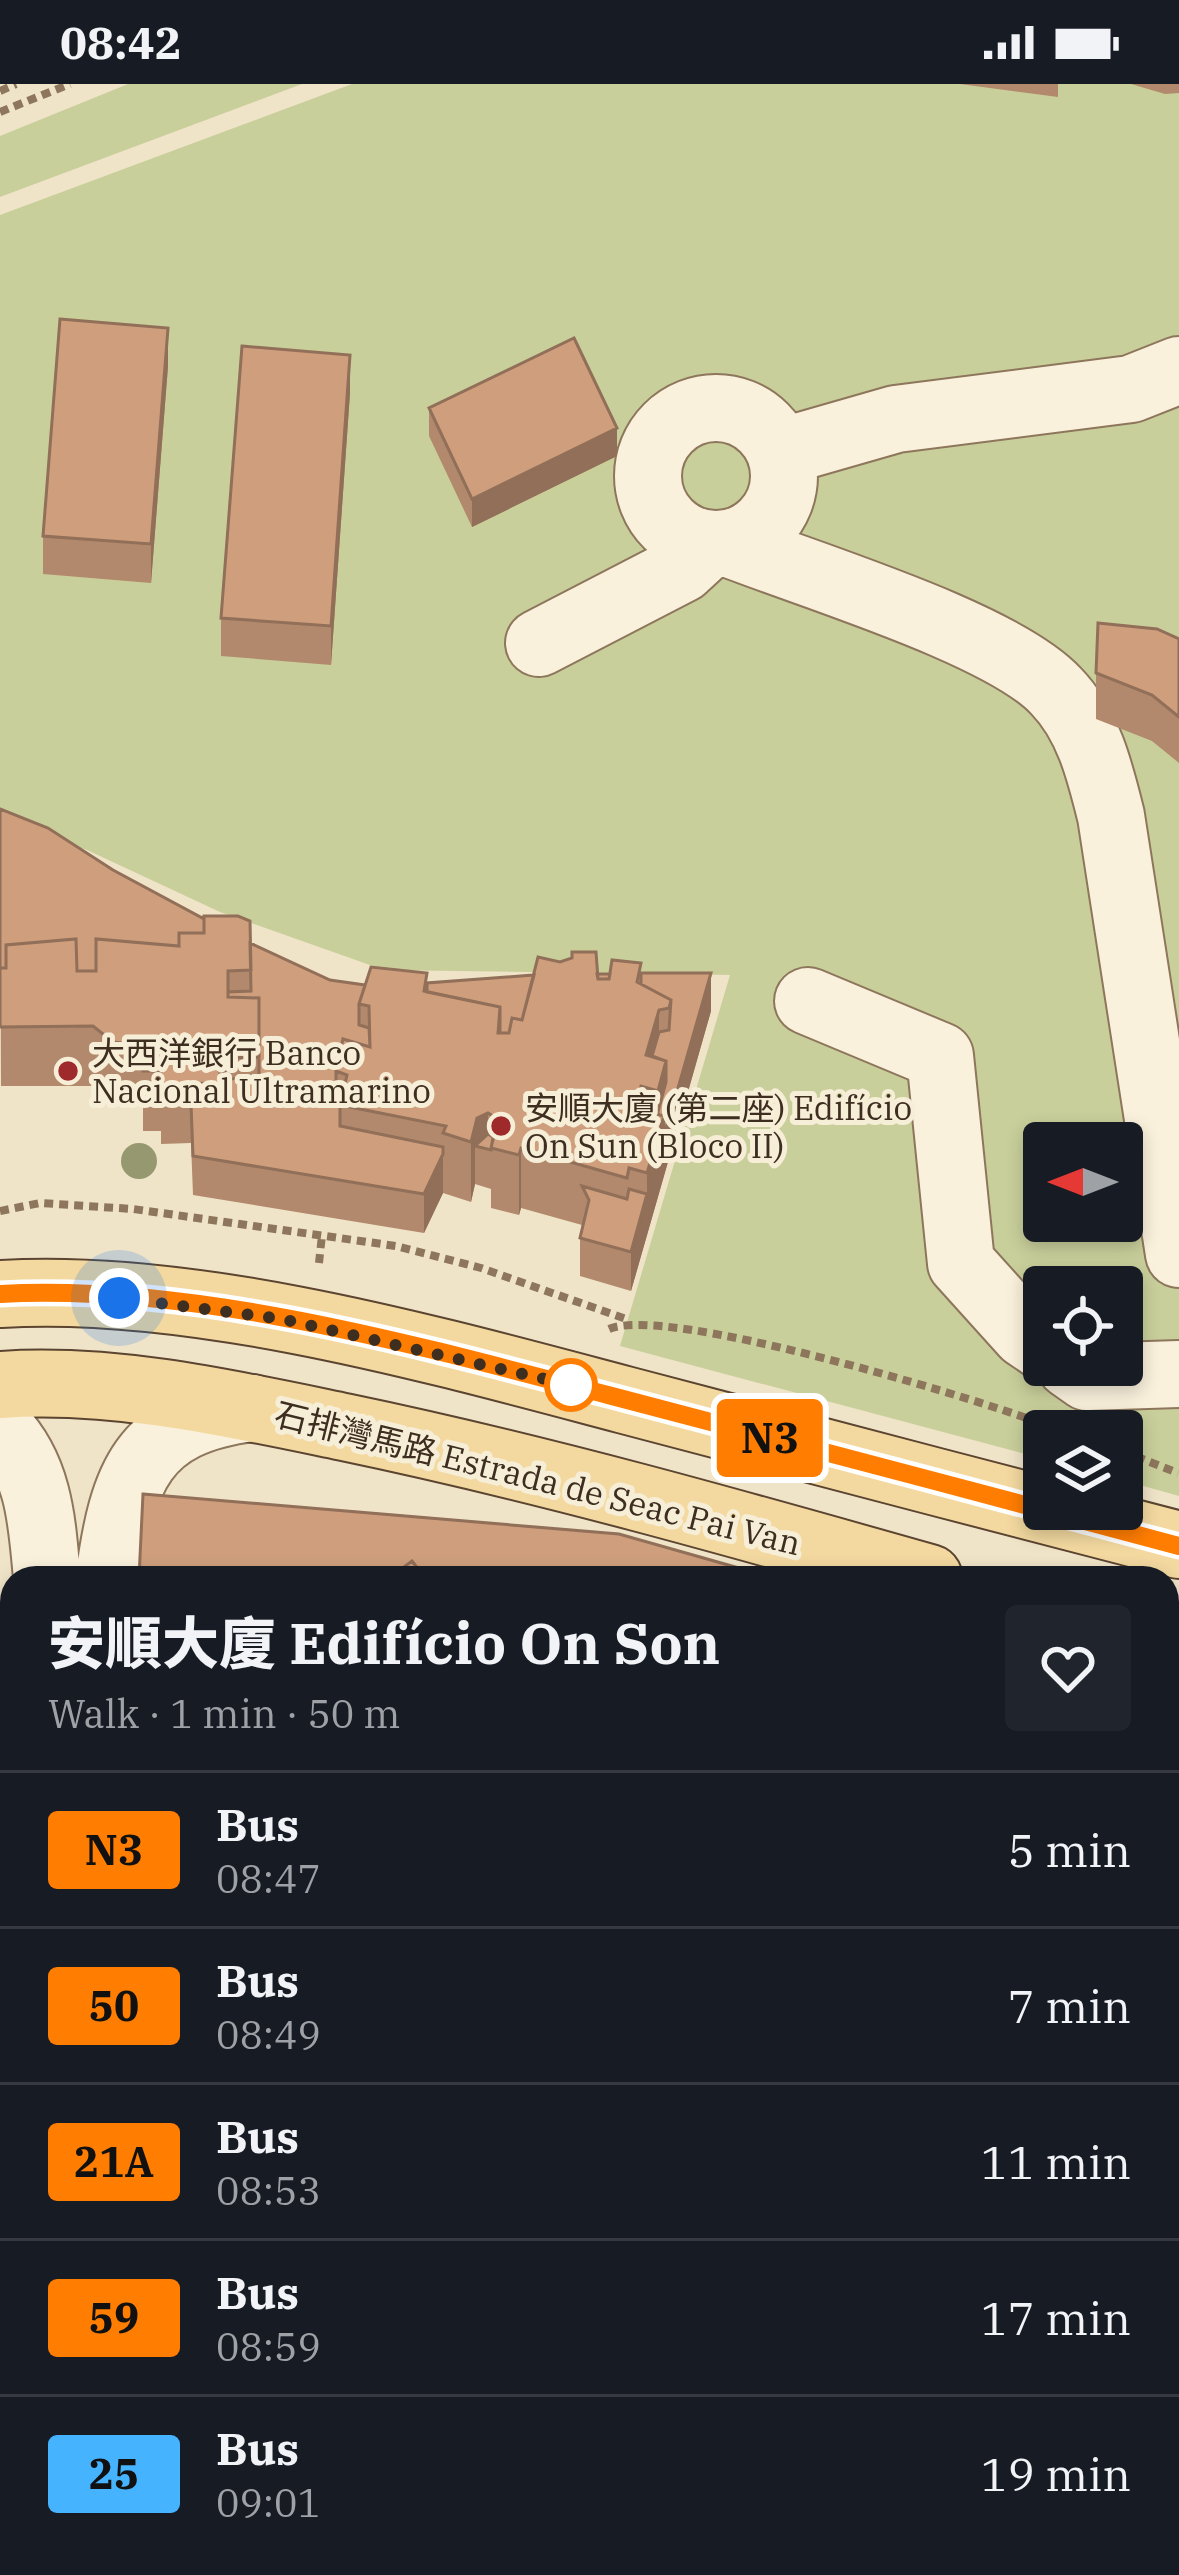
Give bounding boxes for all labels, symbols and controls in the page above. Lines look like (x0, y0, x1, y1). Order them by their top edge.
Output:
text: 08:42 (60, 13, 182, 71)
place label: 大西洋銀行 Banco Nacional Ultramarino (92, 1031, 431, 1112)
marker: 大西洋銀行 Banco Nacional Ultramarino (55, 1058, 81, 1084)
place label: 安順大廈 (第二座) Edifício On Sun (Bloco II) (525, 1086, 912, 1167)
marker: 安順大廈 (第二座) Edifício On Sun (Bloco II) (488, 1113, 514, 1139)
north arrow (1023, 1122, 1143, 1242)
map controls (1023, 1122, 1143, 1530)
button: locate (1023, 1266, 1143, 1386)
your location (89, 1268, 149, 1328)
unlabelled marker (546, 1360, 596, 1410)
street label: 石排灣馬路 Estrada de Seac Pai Van (271, 1392, 805, 1564)
line badge: N3 (716, 1399, 824, 1477)
text: N3 (741, 1410, 799, 1465)
button: layers (1023, 1410, 1143, 1530)
button: heart (1005, 1605, 1131, 1731)
text: 安順大廈 Edifício On Son (48, 1606, 720, 1680)
text: Walk · 1 min · 50 m (48, 1688, 400, 1739)
text: Bus (216, 1795, 299, 1853)
text: 5 min (1008, 1821, 1131, 1879)
text: N3 (85, 1822, 143, 1877)
text: 08:47 (216, 1853, 321, 1904)
text: Bus (216, 1951, 299, 2009)
text: 7 min (1008, 1977, 1131, 2035)
text: 50 (89, 1978, 139, 2033)
text: 08:49 (216, 2009, 321, 2060)
text: Bus (216, 2107, 299, 2165)
text: 11 min (981, 2133, 1131, 2191)
text: 21A (74, 2134, 154, 2189)
text: 08:53 (216, 2165, 321, 2216)
text: Bus (216, 2263, 299, 2321)
text: 17 min (981, 2289, 1131, 2347)
text: 59 (89, 2290, 139, 2345)
text: 08:59 (216, 2321, 321, 2372)
text: Bus (216, 2419, 299, 2477)
text: 19 min (981, 2445, 1131, 2503)
text: 25 (89, 2446, 139, 2501)
text: 09:01 (216, 2477, 321, 2528)

